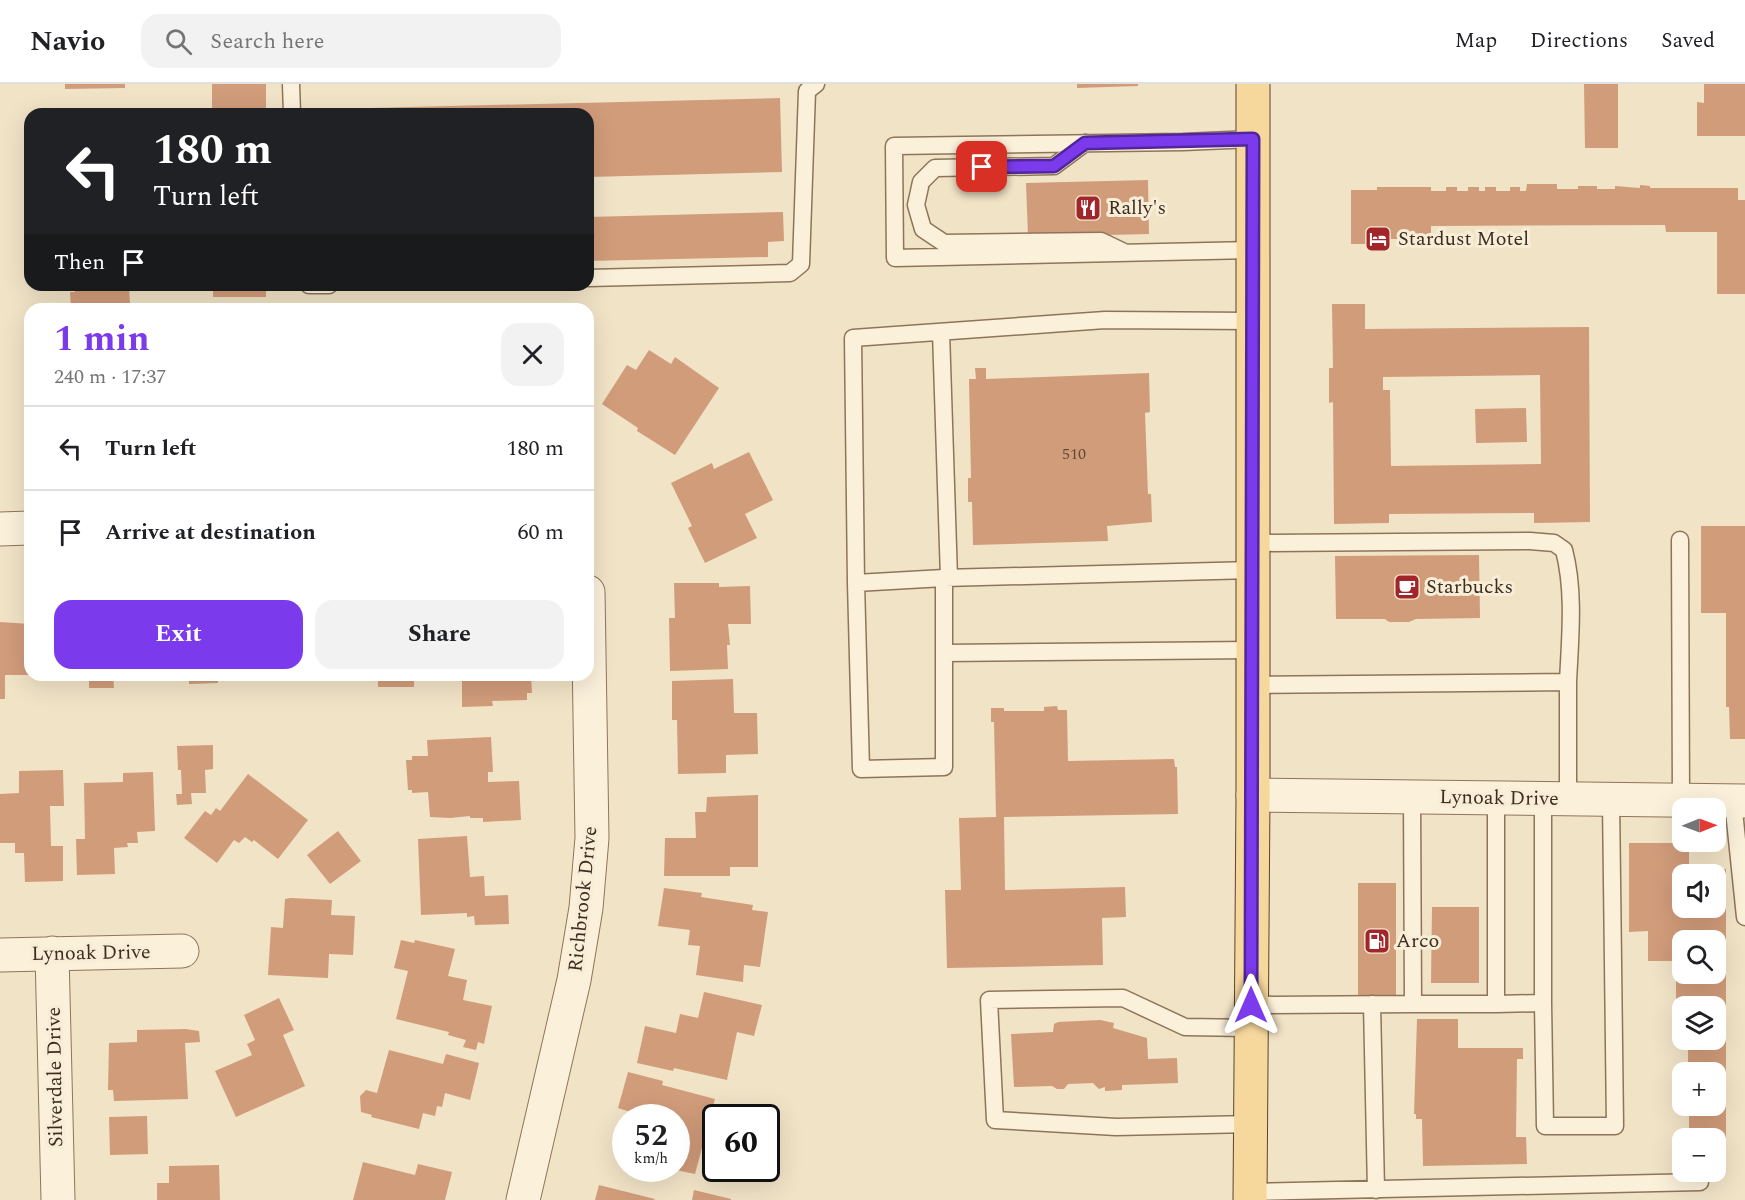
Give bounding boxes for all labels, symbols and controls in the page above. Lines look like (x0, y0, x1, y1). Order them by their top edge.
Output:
search box (141, 14, 561, 68)
text: Navio (30, 20, 105, 63)
icon: search (162, 25, 195, 58)
text: Search here (210, 25, 324, 58)
text: Map (1455, 25, 1497, 57)
text: Directions (1530, 25, 1628, 57)
text: Saved (1661, 25, 1715, 57)
text: 180 m (153, 119, 272, 182)
icon: left (54, 132, 132, 210)
pin (956, 141, 1007, 192)
icon: arrive (965, 150, 998, 183)
text: Turn left (153, 176, 259, 218)
restaurant icon: Rally's (1073, 193, 1103, 223)
place label: Rally's (1108, 193, 1166, 223)
hotel icon: Stardust Motel (1363, 224, 1393, 254)
place label: Stardust Motel (1398, 224, 1529, 254)
text: Then (54, 246, 105, 279)
icon: arrive (117, 246, 150, 279)
text: 1 min (54, 312, 150, 367)
button: close (501, 323, 564, 386)
text: 240 m · 17:37 (54, 362, 166, 392)
icon: left (54, 432, 87, 465)
text: Turn left (105, 432, 197, 465)
text: 180 m (507, 432, 564, 465)
house number: 510 (1062, 442, 1086, 466)
icon: arrive (54, 516, 87, 549)
text: Arrive at destination (105, 516, 316, 549)
text: 60 m (518, 516, 564, 549)
cafe icon: Starbucks (1392, 572, 1422, 602)
place label: Starbucks (1426, 572, 1513, 602)
button: Exit (54, 600, 303, 669)
button: Share (315, 600, 564, 669)
street label: Lynoak Drive (1439, 782, 1559, 814)
north arrow (1672, 798, 1726, 852)
map controls (1672, 798, 1726, 1182)
street label: Richbrook Drive (560, 825, 606, 973)
button: sound (1672, 864, 1726, 918)
fuel station icon: Arco (1362, 926, 1392, 956)
place label: Arco (1396, 926, 1439, 956)
button: search (1672, 930, 1726, 984)
street label: Lynoak Drive (31, 937, 151, 969)
position arrow (1219, 973, 1283, 1037)
button: layers (1672, 996, 1726, 1050)
street label: Silverdale Drive (39, 1007, 71, 1147)
button: + (1672, 1062, 1726, 1116)
speed limit sign: 60 (702, 1104, 780, 1182)
text: 52 (634, 1113, 668, 1159)
button: − (1672, 1128, 1726, 1182)
text: km/h (634, 1147, 668, 1170)

